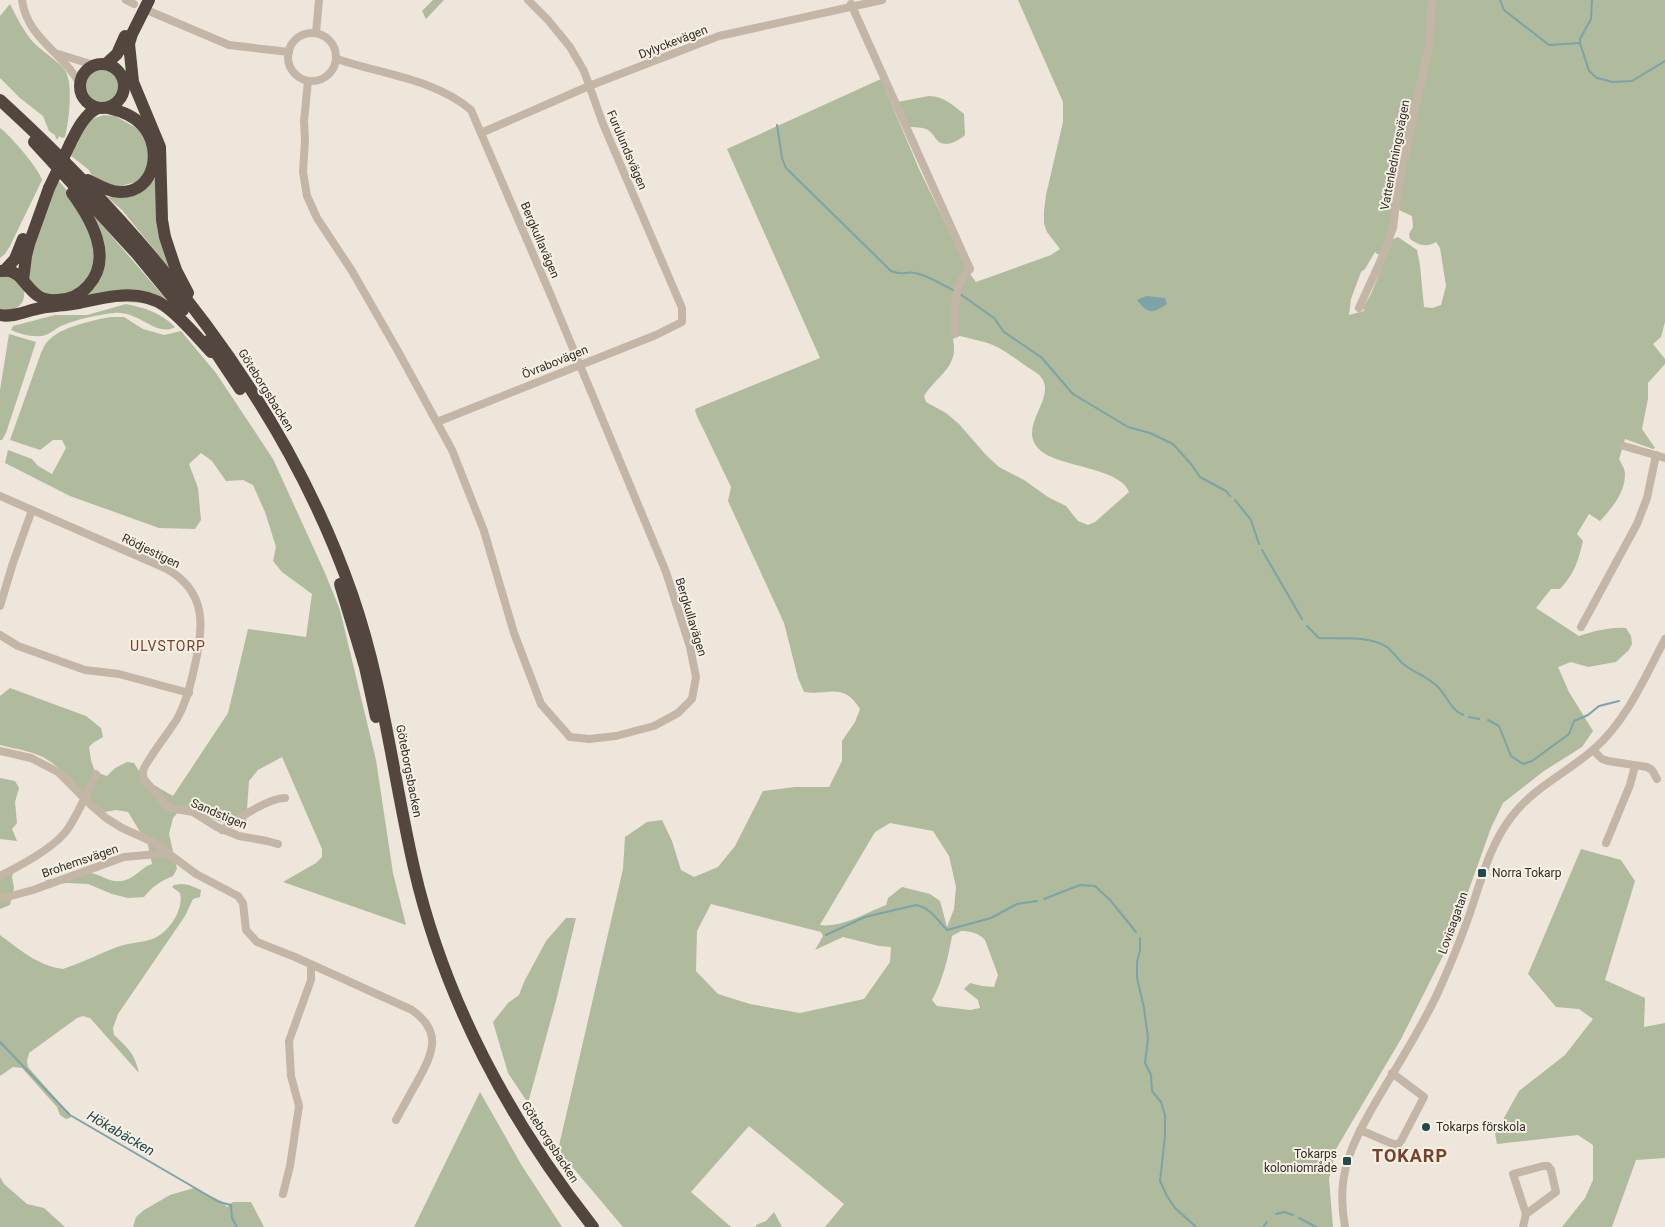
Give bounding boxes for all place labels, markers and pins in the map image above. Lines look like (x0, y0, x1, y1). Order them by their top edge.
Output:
place label: Norra Tokarp (1492, 866, 1562, 880)
marker: Norra Tokarp (1476, 867, 1488, 879)
place label: Tokarps förskola (1436, 1120, 1526, 1134)
marker: Tokarps förskola (1420, 1121, 1432, 1133)
place label: Tokarps koloniområde (1264, 1147, 1337, 1175)
marker: Tokarps koloniområde (1341, 1155, 1353, 1167)

